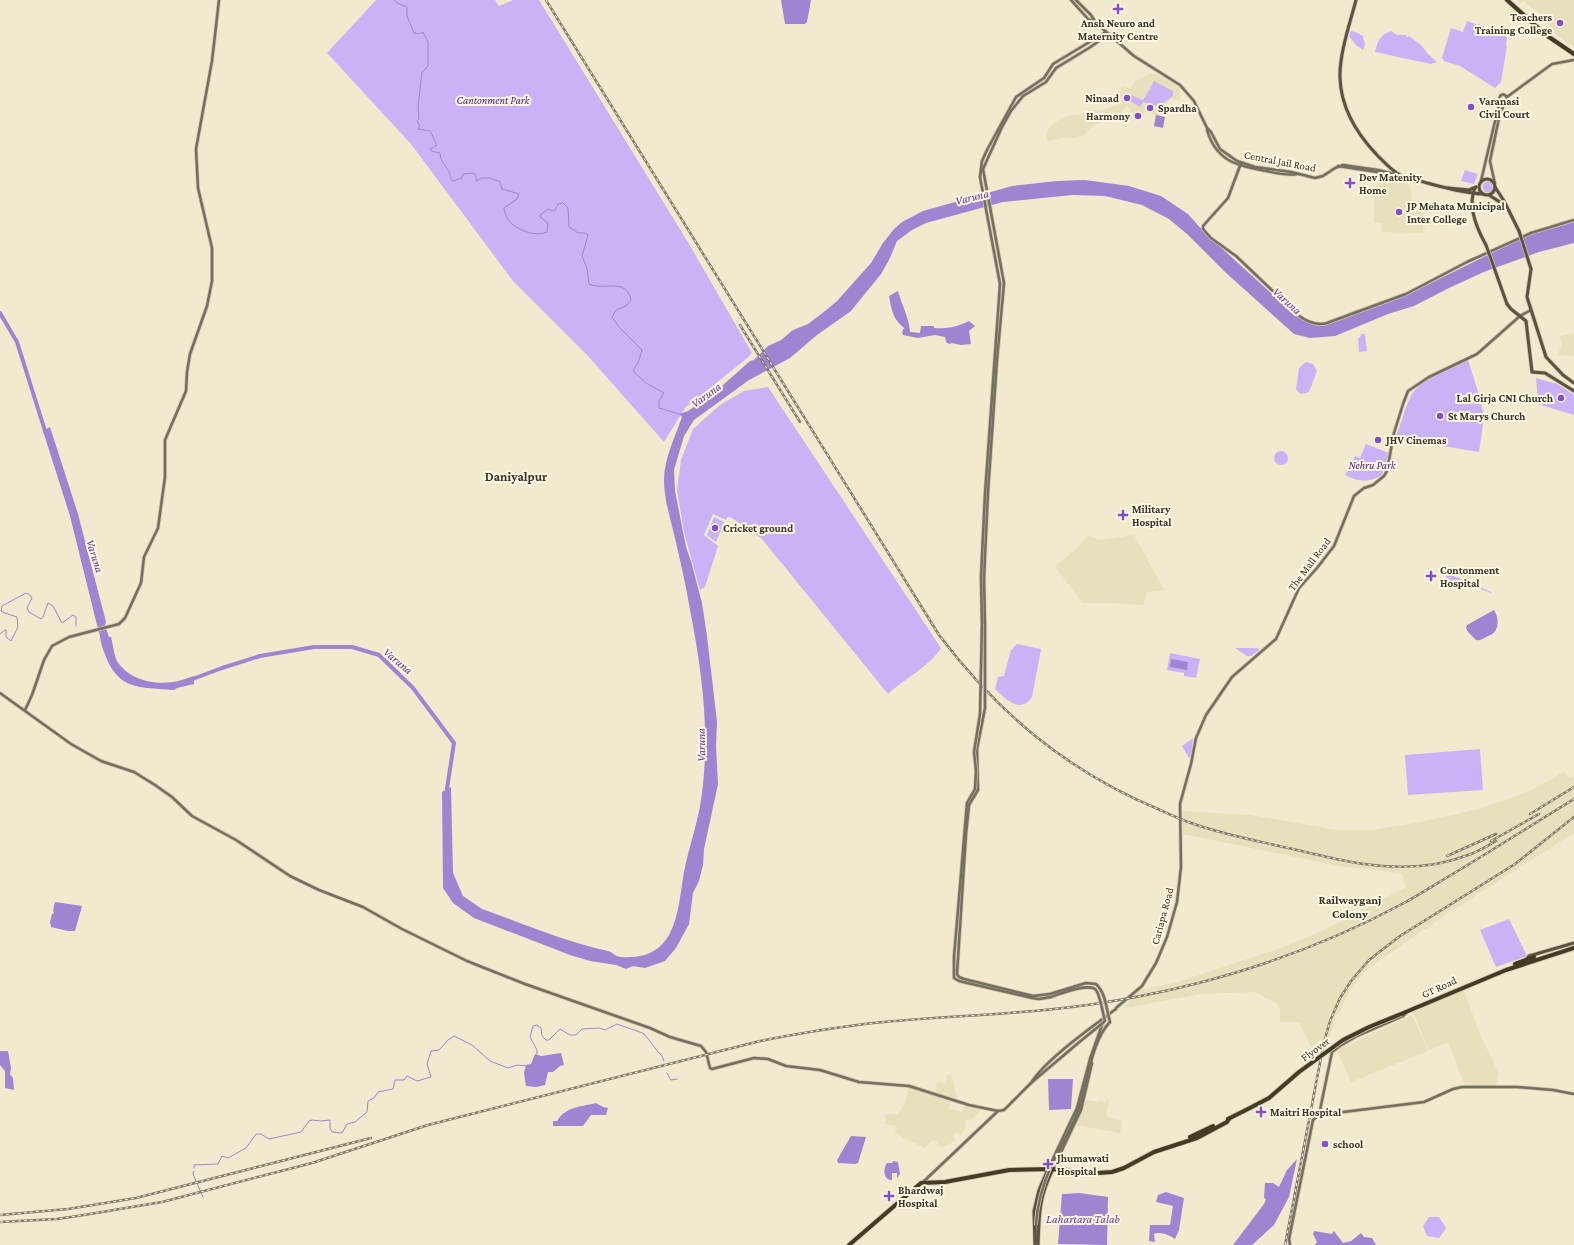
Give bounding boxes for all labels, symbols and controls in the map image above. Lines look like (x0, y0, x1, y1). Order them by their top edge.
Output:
marker: Ansh Neuro and Maternity Centre (1112, 3, 1124, 15)
place label: Teachers Training College (1475, 11, 1553, 36)
place label: Ansh Neuro and Maternity Centre (1078, 17, 1158, 42)
marker: Teachers Training College (1555, 18, 1565, 28)
place label: Ninaad (1085, 92, 1119, 104)
marker: Ninaad (1122, 93, 1132, 103)
park label: Cantonment Park (457, 94, 531, 106)
place label: Varanasi Civil Court (1478, 95, 1530, 120)
place label: Spardha (1158, 102, 1197, 114)
marker: Varanasi Civil Court (1466, 102, 1476, 112)
marker: Spardha (1145, 103, 1155, 113)
place label: Harmony (1086, 110, 1131, 122)
marker: Harmony (1133, 111, 1143, 121)
street label: Central Jail Road (1243, 148, 1317, 175)
place label: Dev Matenity Home (1359, 171, 1422, 196)
marker: Dev Matenity Home (1344, 177, 1356, 189)
water label: Varuna (954, 186, 990, 208)
place label: JP Mehata Municipal Inter College (1406, 200, 1506, 225)
marker: JP Mehata Municipal Inter College (1394, 207, 1404, 217)
water label: Varuna (1270, 284, 1305, 318)
water label: Varuna (688, 379, 724, 411)
place label: Lal Girja CNI Church (1457, 392, 1554, 405)
marker: Lal Girja CNI Church (1556, 393, 1566, 403)
place label: St Marys Church (1448, 410, 1526, 422)
marker: St Marys Church (1435, 411, 1445, 421)
place label: JHV Cinemas (1385, 434, 1447, 446)
marker: JHV Cinemas (1373, 435, 1383, 445)
park label: Nehru Park (1348, 459, 1397, 471)
district label: Daniyalpur (485, 469, 548, 484)
place label: Military Hospital (1132, 503, 1172, 528)
marker: Military Hospital (1117, 509, 1129, 521)
place label: Cricket ground (723, 522, 793, 534)
marker: Cricket ground (710, 523, 720, 533)
street label: The Mall Road (1285, 535, 1333, 593)
water label: Varuna (83, 538, 107, 575)
place label: Contonment Hospital (1440, 564, 1499, 589)
marker: Contonment Hospital (1425, 570, 1437, 582)
water label: Varuna (381, 645, 416, 677)
water label: Varuna (694, 728, 708, 762)
street label: Cariapa Road (1149, 886, 1176, 946)
district label: Railwayganj Colony (1318, 893, 1382, 921)
street label: GT Road (1420, 974, 1459, 1000)
street label: Flyover (1298, 1035, 1332, 1064)
marker: Maitri Hospital (1255, 1106, 1267, 1118)
place label: Maitri Hospital (1270, 1106, 1342, 1118)
place label: school (1333, 1138, 1364, 1150)
marker: school (1320, 1139, 1330, 1149)
place label: Jhumawati Hospital (1056, 1152, 1110, 1177)
marker: Jhumawati Hospital (1042, 1158, 1054, 1170)
place label: Bhardwaj Hospital (898, 1184, 943, 1209)
marker: Bhardwaj Hospital (883, 1190, 895, 1202)
water label: Lahartara Talab (1046, 1212, 1120, 1226)

